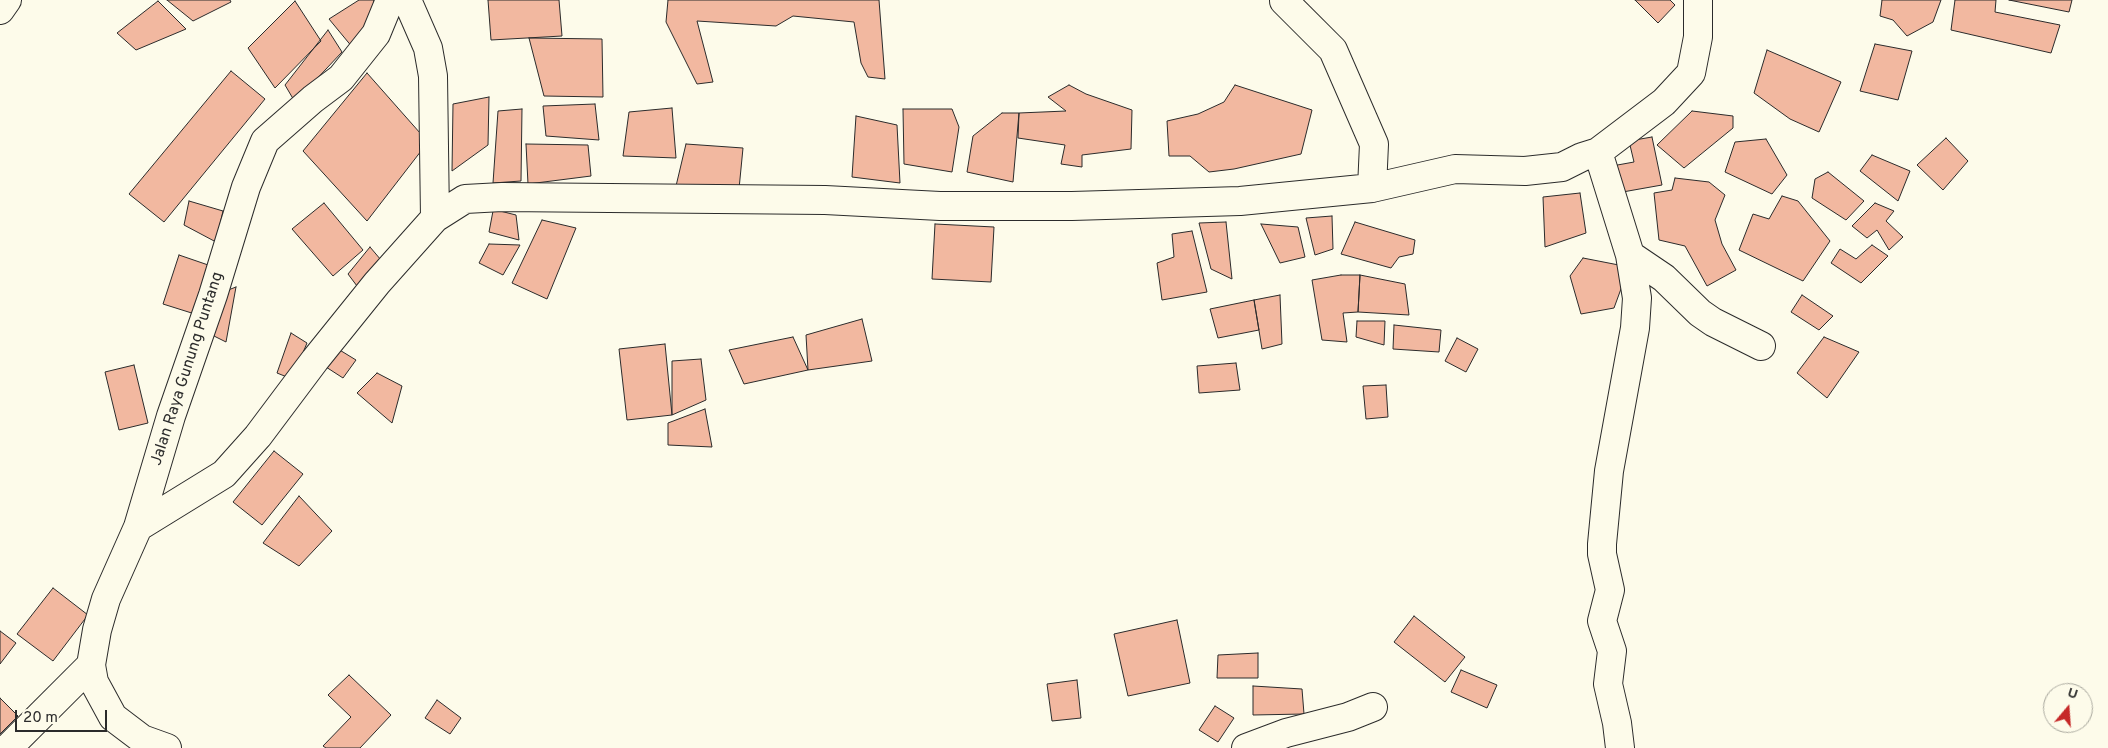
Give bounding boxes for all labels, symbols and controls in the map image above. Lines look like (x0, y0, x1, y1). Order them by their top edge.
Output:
street label: Jalan Raya Gunung Puntang (148, 270, 228, 468)
north arrow (2043, 683, 2093, 733)
text: U (2065, 685, 2080, 704)
scale bar (18, 700, 110, 732)
text: 20 m (23, 709, 58, 728)

